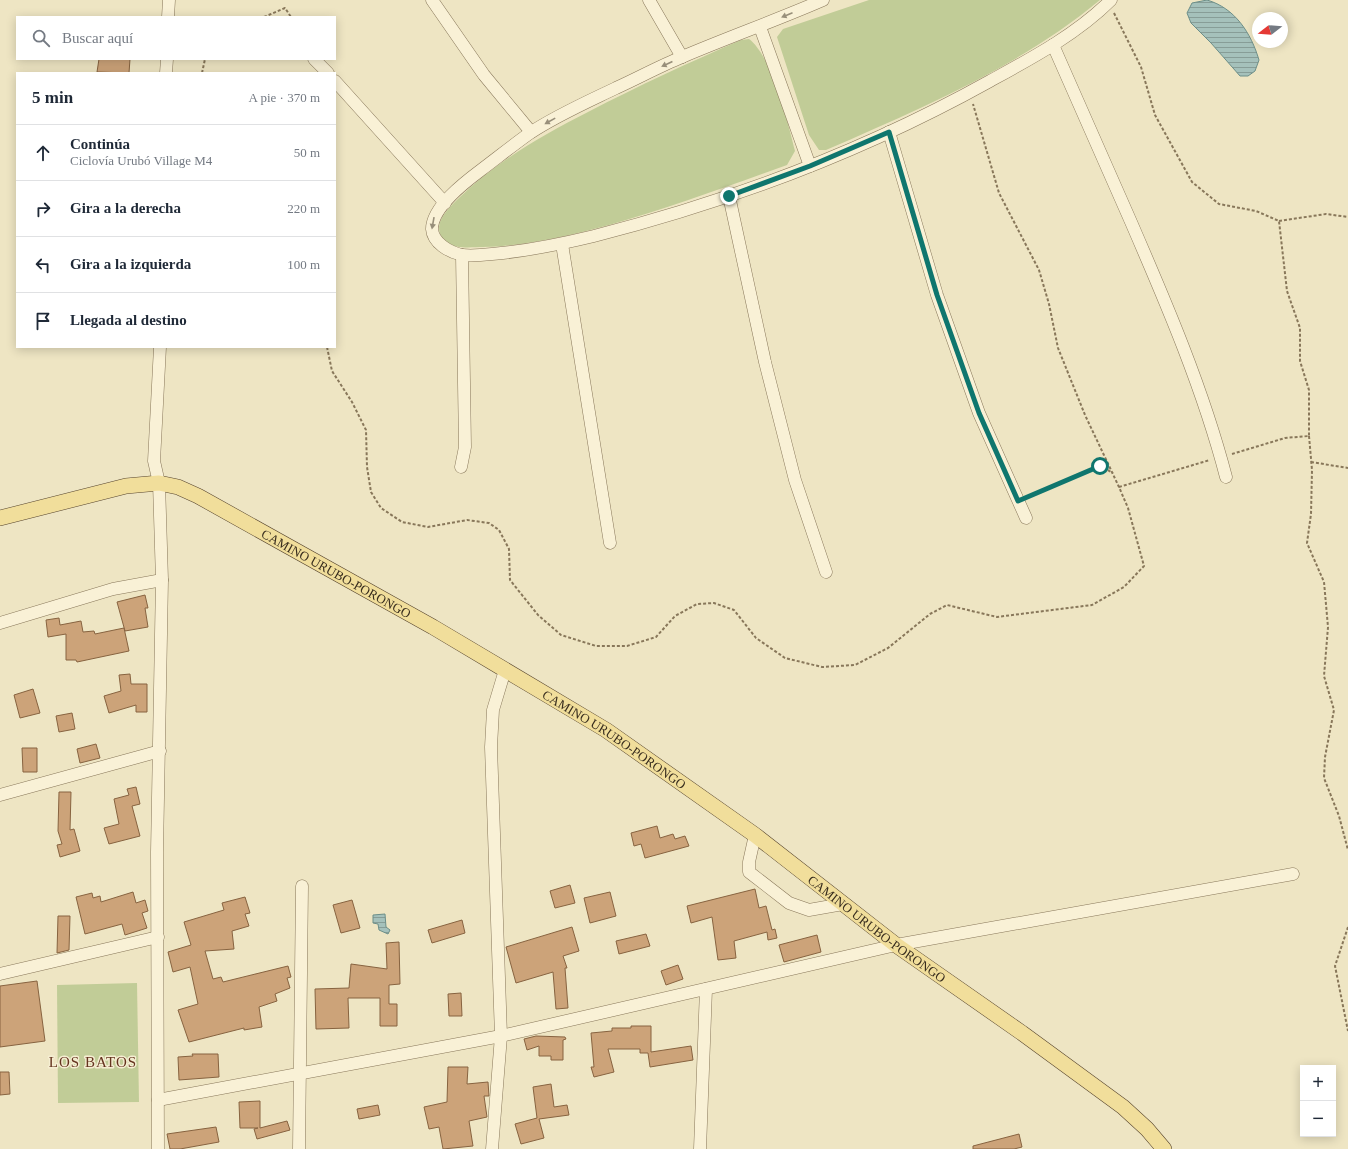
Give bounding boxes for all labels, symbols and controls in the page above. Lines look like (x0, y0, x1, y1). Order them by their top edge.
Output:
one-way arrow (782, 12, 793, 18)
north arrow (1252, 12, 1288, 48)
search box (16, 16, 336, 60)
icon: search (30, 27, 52, 49)
text: Buscar aquí (62, 30, 133, 46)
one-way arrow (661, 61, 673, 67)
text: 5 min (32, 88, 73, 107)
text: A pie · 370 m (249, 90, 320, 105)
one-way arrow (544, 118, 556, 125)
text: Continúa (70, 136, 130, 152)
icon: ahead (32, 142, 54, 164)
text: 50 m (294, 145, 320, 160)
text: Ciclovía Urubó Village M4 (70, 153, 212, 168)
route end (720, 187, 738, 205)
icon: right (32, 198, 54, 220)
text: Gira a la derecha (70, 200, 181, 216)
text: 220 m (287, 201, 320, 216)
one-way arrow (430, 217, 436, 229)
icon: left (32, 254, 54, 276)
text: Gira a la izquierda (70, 256, 191, 272)
text: 100 m (287, 257, 320, 272)
icon: arrive (32, 310, 54, 332)
text: Llegada al destino (70, 312, 187, 328)
route start (1091, 457, 1109, 475)
street label: CAMINO URUBO-PORONGO (259, 526, 414, 621)
street label: CAMINO URUBO-PORONGO (540, 687, 689, 792)
street label: CAMINO URUBO-PORONGO (805, 872, 949, 986)
district label: LOS BATOS (49, 1054, 137, 1070)
map controls (1300, 1065, 1336, 1137)
button: + (1300, 1065, 1336, 1101)
button: − (1300, 1101, 1336, 1137)

